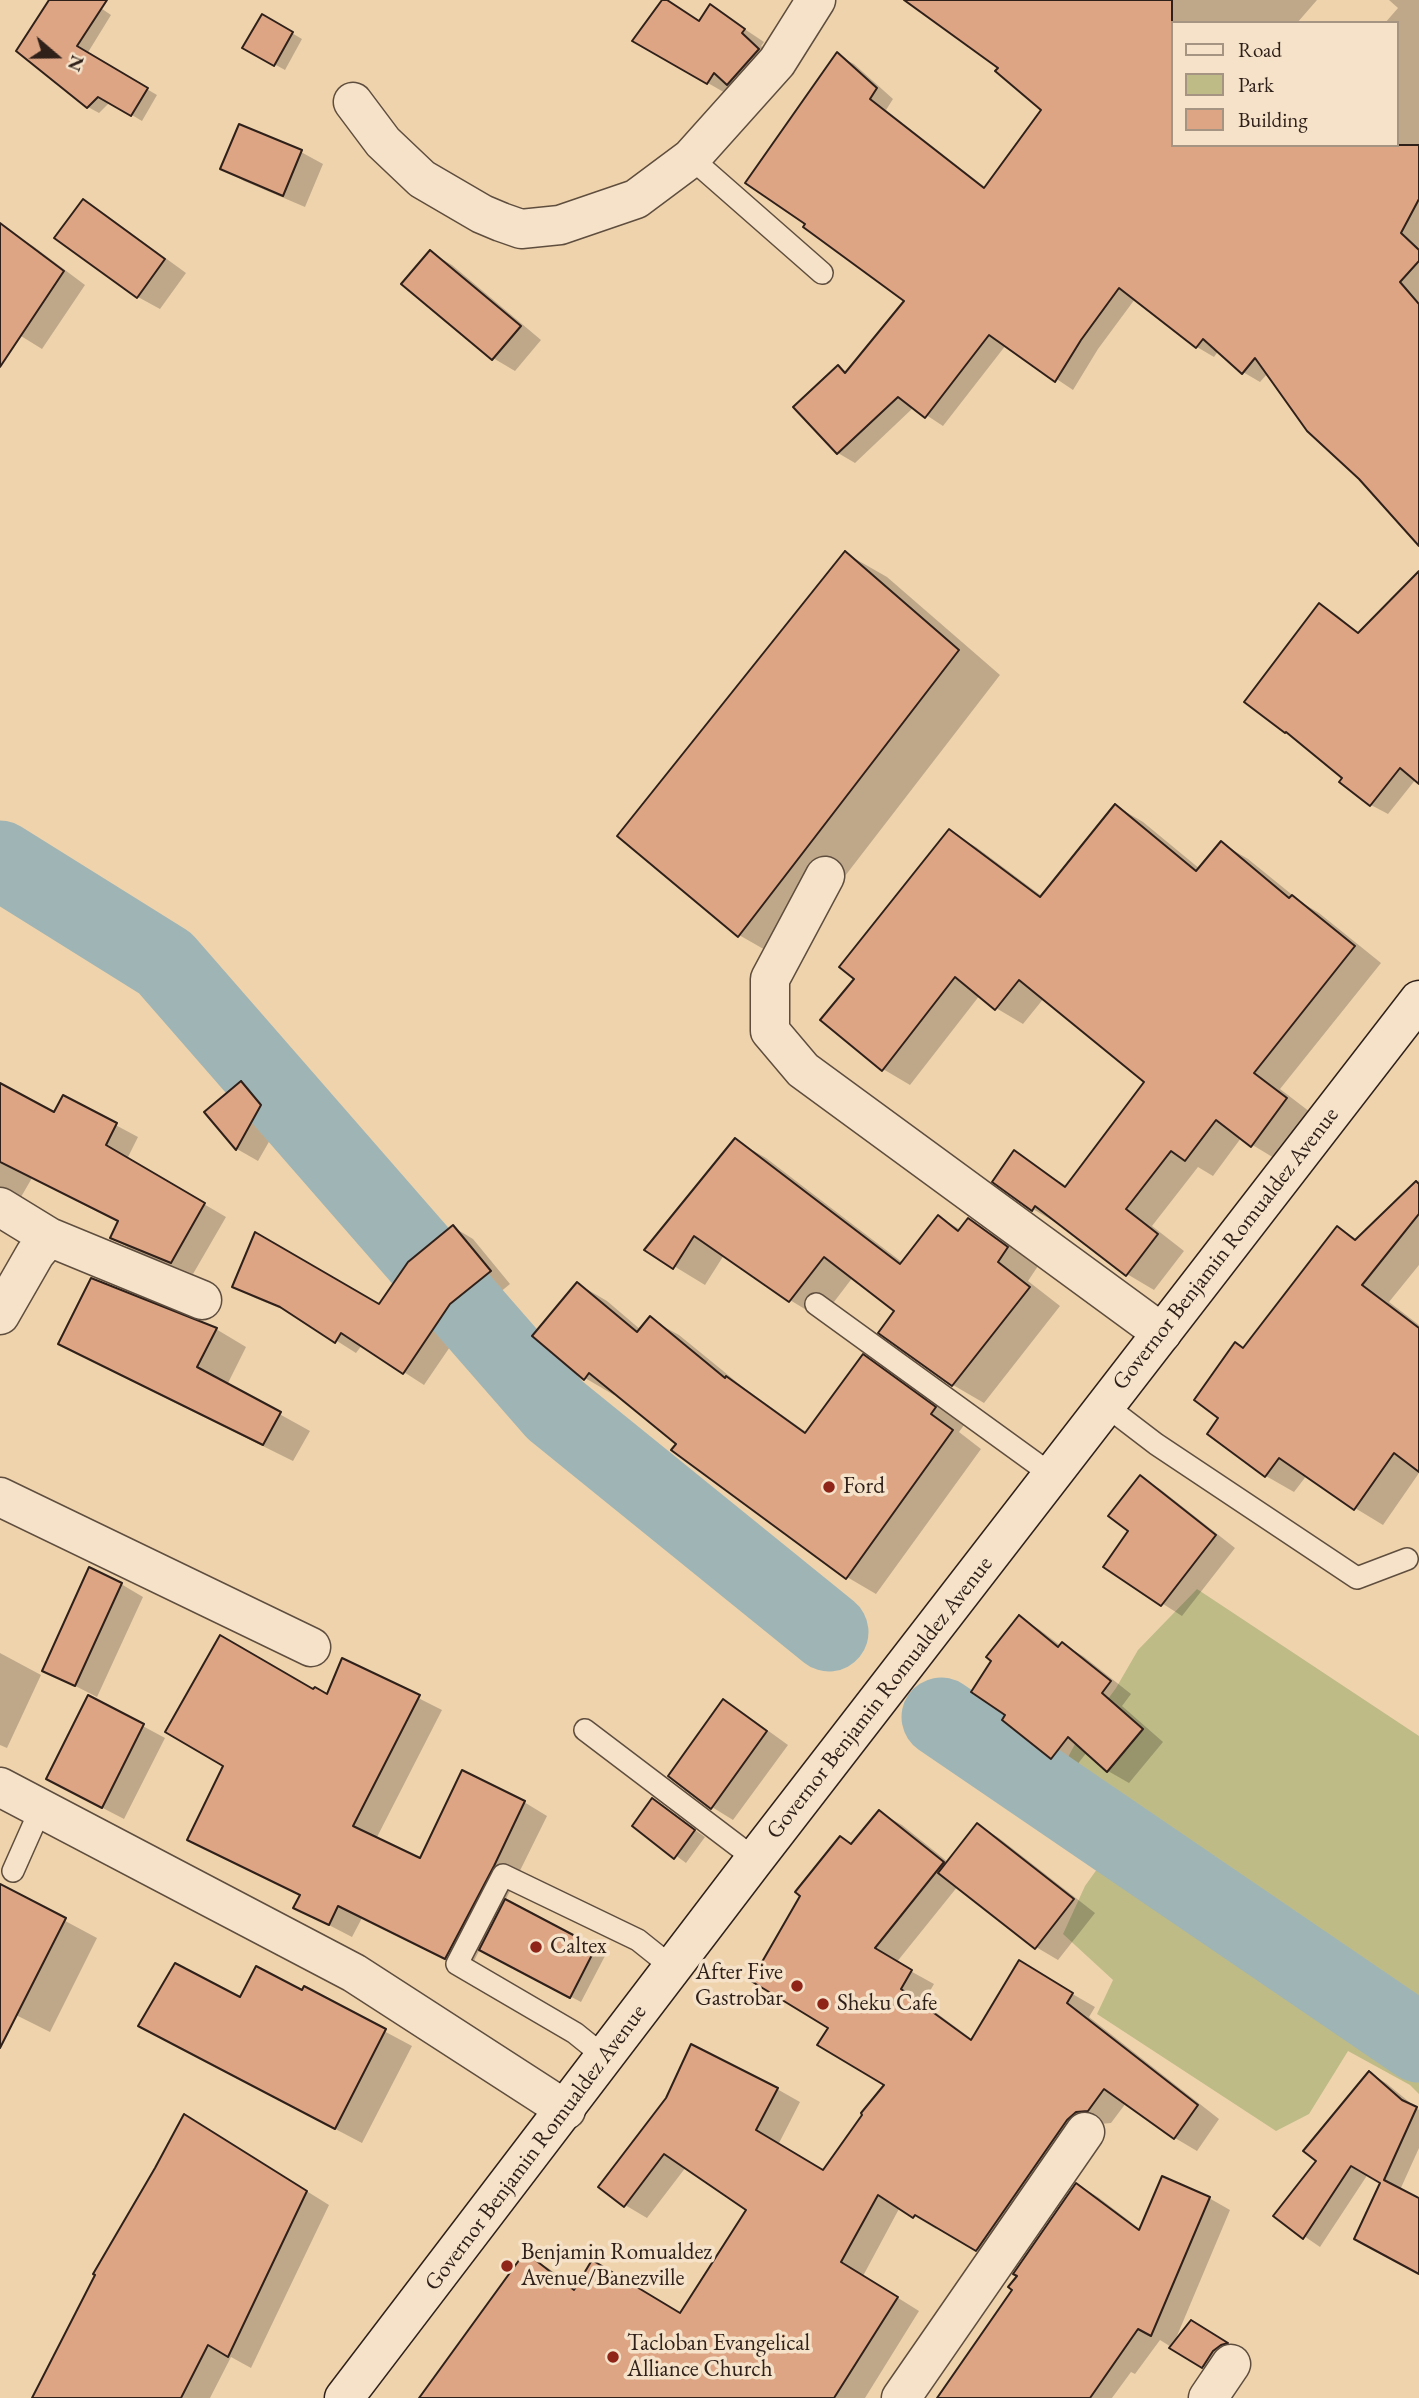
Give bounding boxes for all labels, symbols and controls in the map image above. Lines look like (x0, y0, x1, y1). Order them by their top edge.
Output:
north arrow (21, 21, 91, 91)
legend (1170, 21, 1398, 147)
text: Road (1238, 36, 1282, 63)
text: N (62, 52, 91, 75)
text: Park (1238, 71, 1274, 98)
text: Building (1238, 106, 1308, 133)
street label: Governor Benjamin Romualdez Avenue (1107, 1102, 1345, 1396)
place label: Ford (843, 1473, 885, 1501)
marker: Ford (821, 1479, 837, 1495)
street label: Governor Benjamin Romualdez Avenue (761, 1551, 999, 1845)
place label: Caltex (550, 1933, 607, 1961)
marker: Caltex (528, 1939, 544, 1955)
place label: After Five Gastrobar (695, 1959, 783, 2013)
marker: After Five Gastrobar (789, 1978, 805, 1994)
place label: Sheku Cafe (837, 1990, 937, 2018)
marker: Sheku Cafe (815, 1996, 831, 2012)
street label: Governor Benjamin Romualdez Avenue (419, 1999, 653, 2297)
place label: Benjamin Romualdez Avenue/Banezville (521, 2239, 712, 2293)
marker: Benjamin Romualdez Avenue/Banezville (499, 2258, 515, 2274)
place label: Tacloban Evangelical Alliance Church (627, 2330, 810, 2384)
marker: Tacloban Evangelical Alliance Church (605, 2349, 621, 2365)

